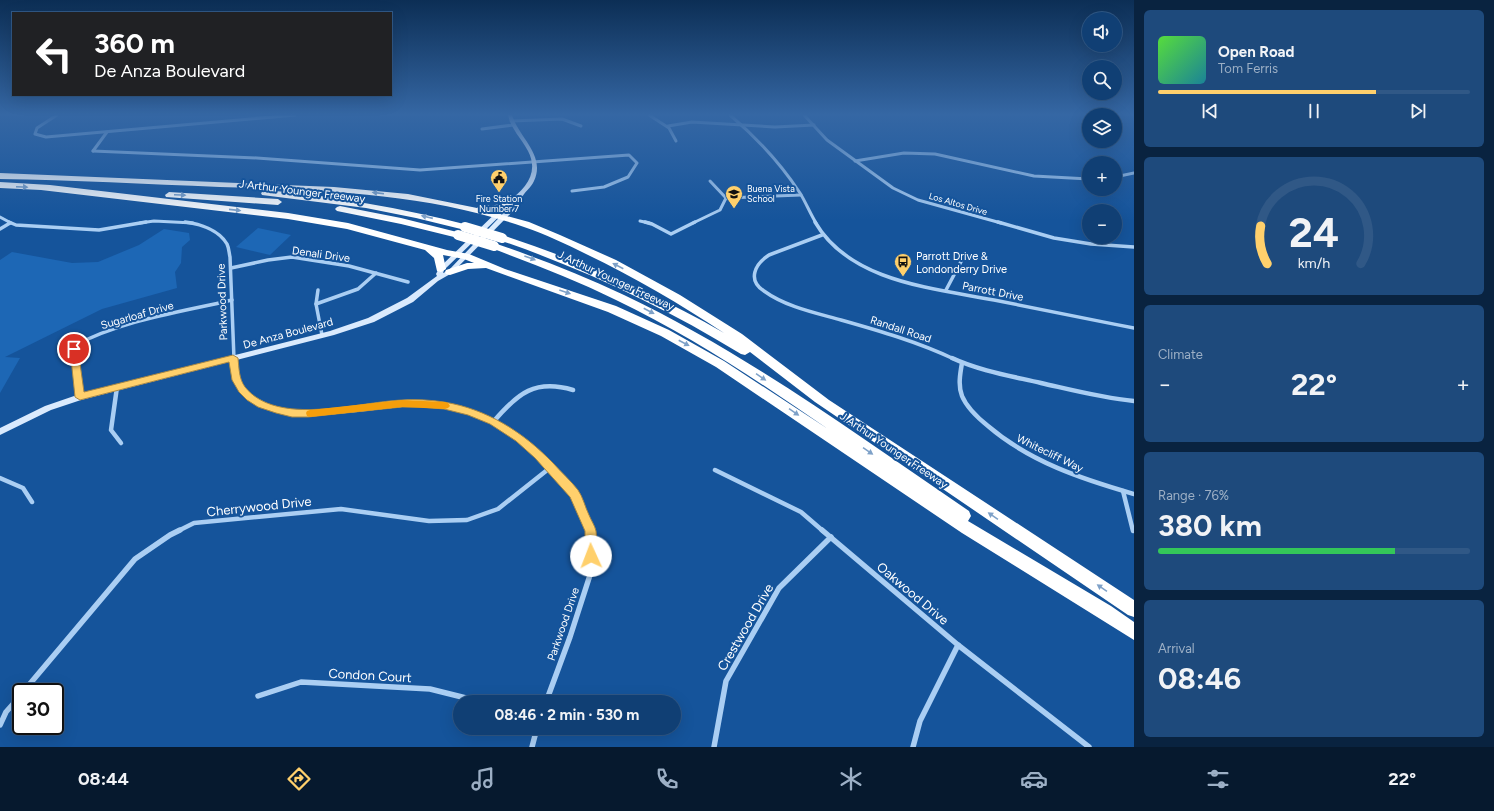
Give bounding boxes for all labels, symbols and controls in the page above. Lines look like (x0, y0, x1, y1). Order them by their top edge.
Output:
map controls (1082, 12, 1122, 244)
button: sound (1082, 12, 1122, 52)
text: 360 m (94, 26, 175, 60)
icon: left (28, 28, 80, 80)
text: Open Road (1218, 43, 1295, 61)
text: De Anza Boulevard (94, 60, 245, 82)
button: search (1082, 60, 1122, 100)
text: Tom Ferris (1218, 61, 1278, 76)
icon: previous (1199, 100, 1221, 122)
icon: pause (1303, 100, 1325, 122)
icon: next (1407, 100, 1429, 122)
button: layers (1082, 108, 1122, 148)
button: + (1082, 156, 1122, 196)
public building icon: Fire Station Number 7 (489, 168, 509, 193)
street label: J Arthur Younger Freeway (238, 177, 366, 206)
one-way arrow (16, 183, 28, 190)
place label: Buena Vista School (747, 183, 795, 204)
school or university icon: Buena Vista School (724, 184, 744, 209)
one-way arrow (372, 189, 385, 196)
street label: Los Altos Drive (928, 190, 989, 217)
one-way arrow (174, 192, 186, 199)
place label: Fire Station Number 7 (476, 193, 522, 214)
button: − (1082, 204, 1122, 244)
one-way arrow (229, 207, 241, 213)
text: 24 (1289, 207, 1339, 257)
one-way arrow (421, 214, 433, 220)
street label: Denali Drive (291, 244, 351, 265)
street label: J Arthur Younger Freeway (555, 248, 676, 313)
place label: Parrott Drive & Londonderry Drive (916, 250, 1007, 276)
bus stop icon: Parrott Drive & Londonderry Drive (893, 252, 913, 277)
text: km/h (1298, 254, 1330, 272)
one-way arrow (525, 256, 537, 262)
street label: Parkwood Drive (215, 263, 230, 341)
one-way arrow (612, 263, 623, 269)
street label: Parrott Drive (961, 279, 1025, 304)
one-way arrow (559, 289, 571, 295)
street label: Sugarloaf Drive (99, 299, 175, 332)
one-way arrow (644, 308, 655, 314)
street label: Randall Road (869, 313, 933, 345)
street label: De Anza Boulevard (242, 315, 334, 352)
pin (57, 332, 91, 366)
icon: arrive (63, 338, 85, 360)
one-way arrow (678, 340, 690, 346)
text: Climate (1158, 347, 1203, 362)
text: 22° (1291, 366, 1337, 403)
text: − (1158, 371, 1172, 398)
text: + (1456, 371, 1470, 398)
one-way arrow (756, 373, 766, 381)
one-way arrow (789, 408, 799, 416)
street label: J Arthur Younger Freeway (837, 409, 950, 491)
street label: Whitecliff Way (1014, 432, 1085, 475)
one-way arrow (863, 447, 874, 454)
text: Range · 76% (1158, 488, 1229, 503)
street label: Cherrywood Drive (206, 494, 312, 519)
text: 380 km (1158, 507, 1262, 544)
one-way arrow (988, 512, 999, 520)
position arrow (570, 535, 612, 577)
street label: Oakwood Drive (874, 559, 952, 628)
street label: Crestwood Drive (714, 581, 776, 673)
one-way arrow (1096, 584, 1107, 592)
street label: Parkwood Drive (545, 586, 582, 663)
text: Arrival (1158, 641, 1195, 656)
text: 08:46 (1158, 660, 1241, 697)
street label: Condon Court (328, 666, 412, 685)
speed limit sign: 30 (12, 683, 64, 735)
text: 08:46 · 2 min · 530 m (495, 706, 639, 724)
icon: directions (285, 765, 313, 793)
icon: music (469, 765, 497, 793)
icon: phone (653, 765, 681, 793)
icon: climate (837, 765, 865, 793)
icon: car (1020, 765, 1048, 793)
icon: filters (1204, 765, 1232, 793)
text: 08:44 (78, 768, 129, 790)
text: 22° (1388, 768, 1416, 790)

